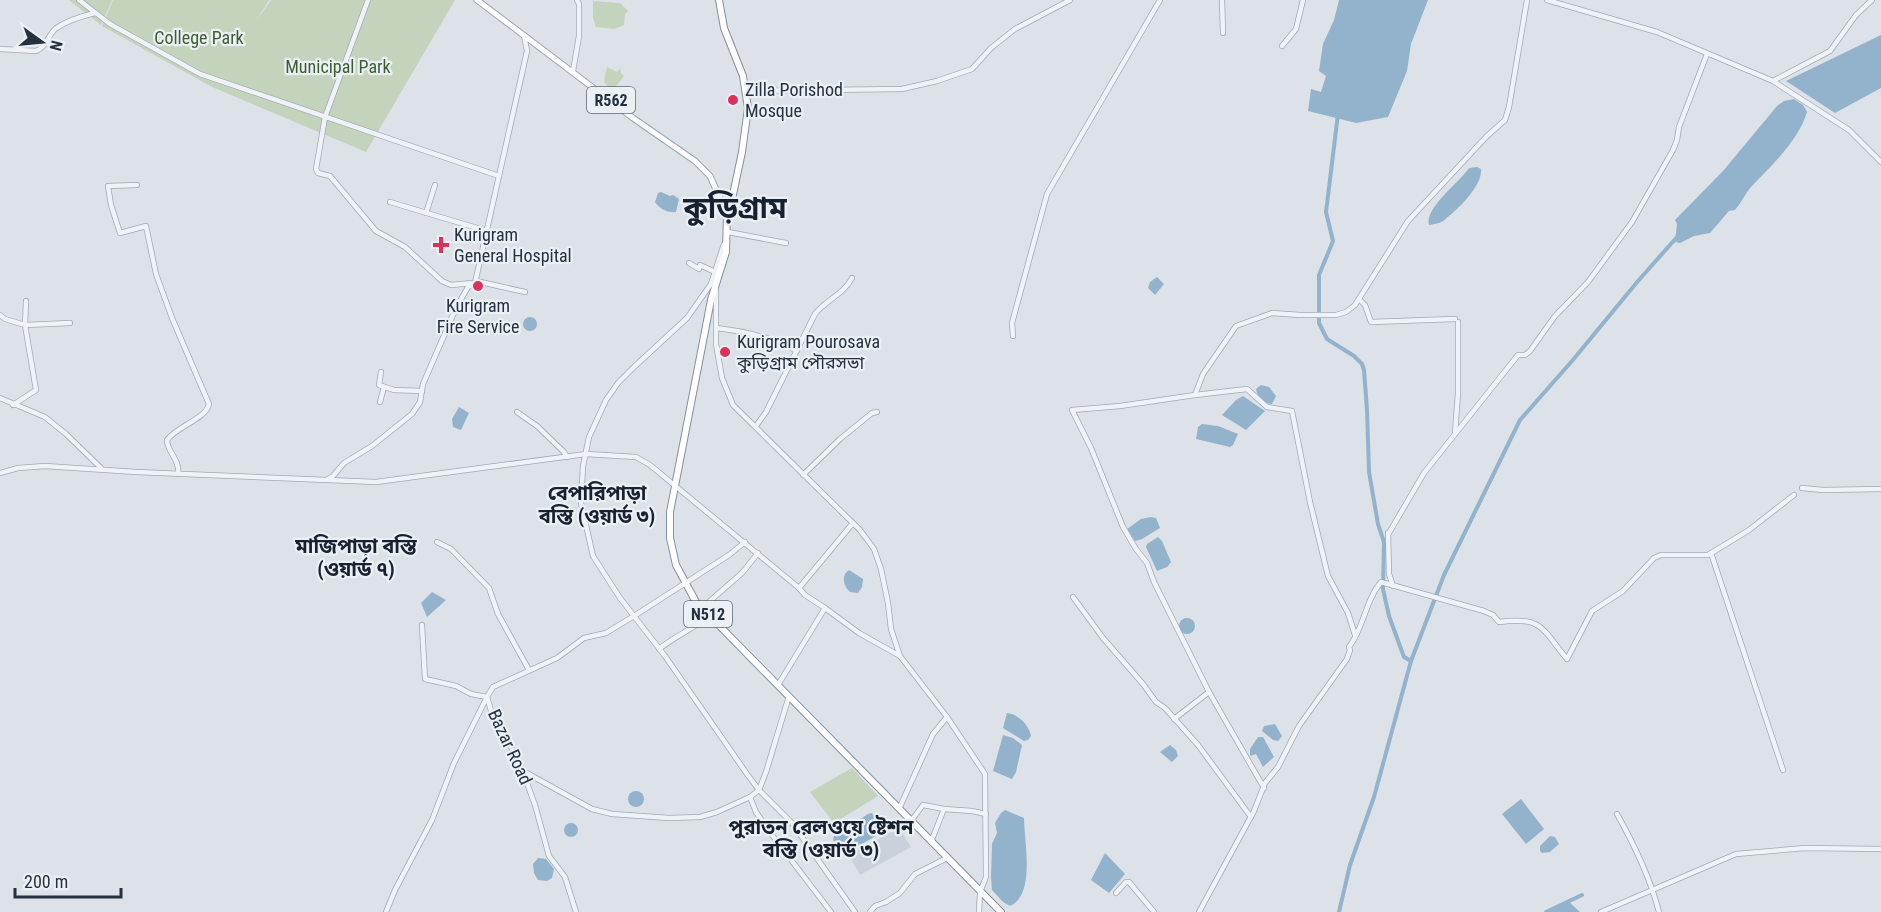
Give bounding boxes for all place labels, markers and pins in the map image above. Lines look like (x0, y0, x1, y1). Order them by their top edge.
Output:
place label: Zilla Porishod Mosque (745, 79, 843, 121)
marker: Zilla Porishod Mosque (726, 93, 740, 107)
place label: Kurigram General Hospital (454, 224, 572, 266)
marker: Kurigram General Hospital (432, 236, 450, 254)
marker: Kurigram Fire Service (471, 279, 485, 293)
place label: Kurigram Fire Service (437, 295, 519, 337)
place label: Kurigram Pourosava কুড়িগ্রাম পৌরসভা (736, 331, 880, 374)
marker: Kurigram Pourosava কুড়িগ্রাম পৌরসভা (718, 345, 732, 359)

